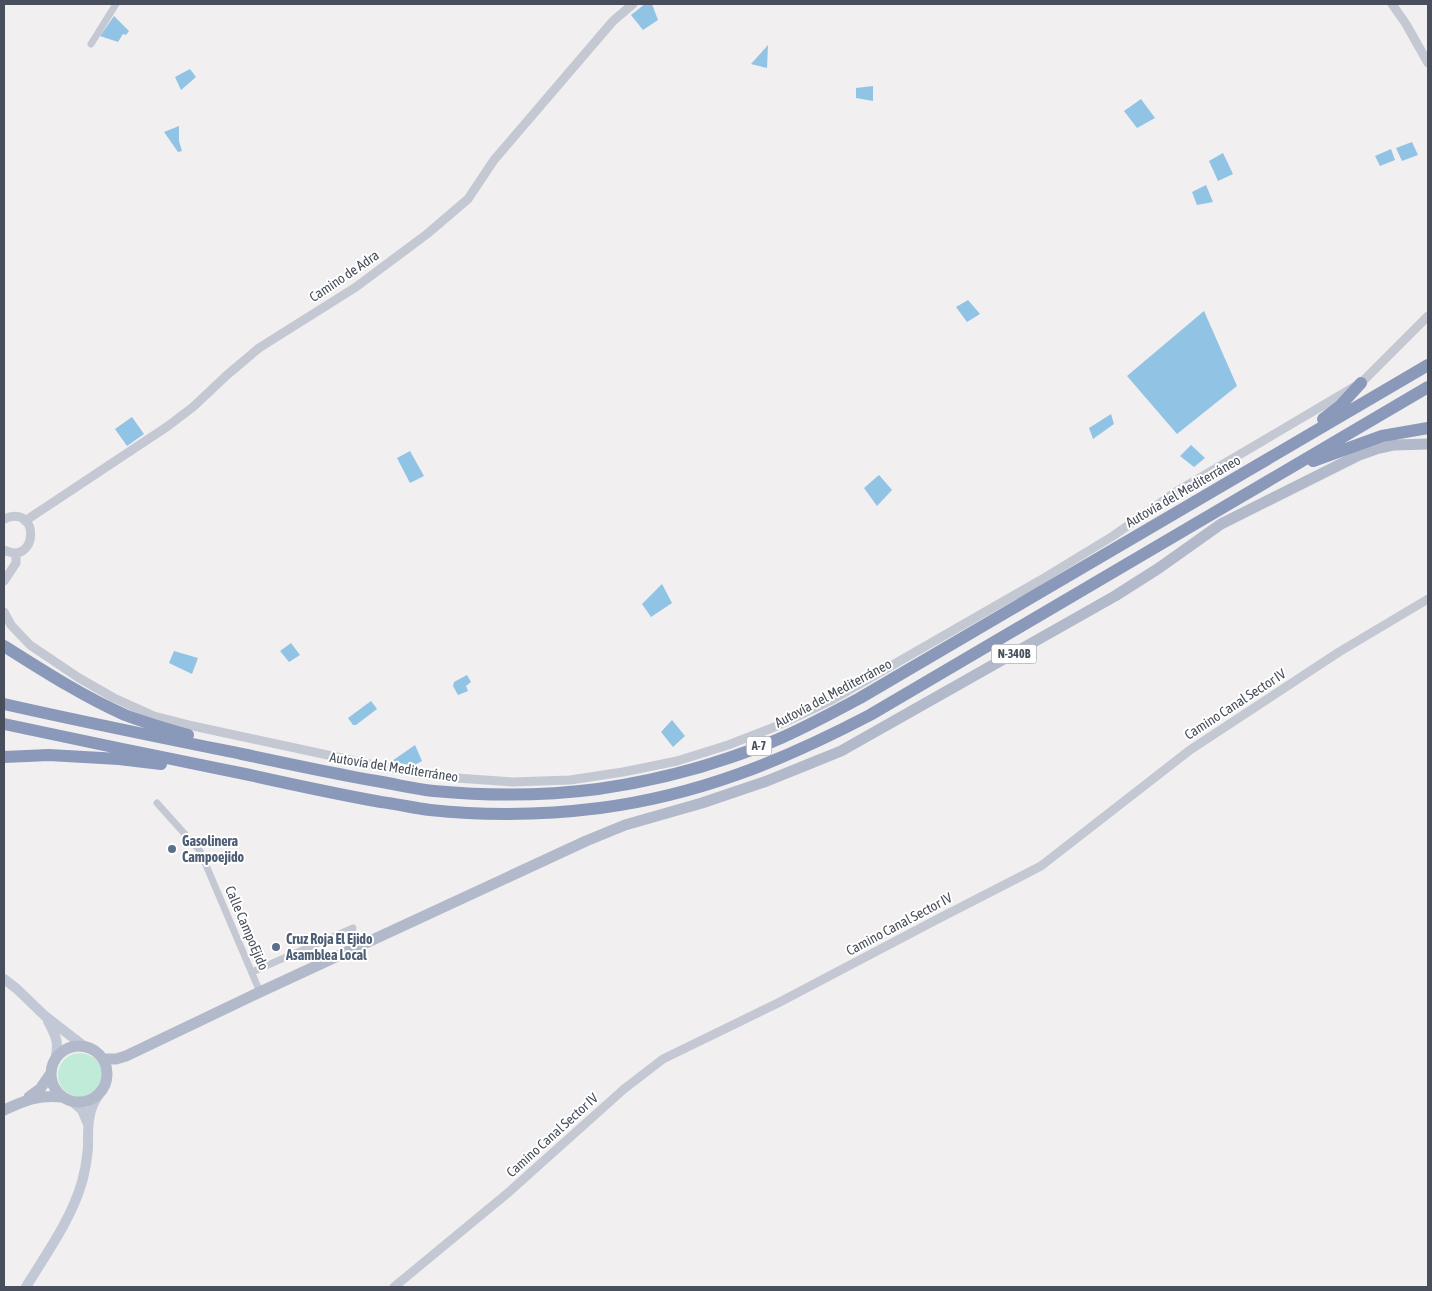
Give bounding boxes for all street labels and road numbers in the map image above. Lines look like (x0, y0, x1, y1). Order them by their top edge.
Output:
street label: Camino de Adra (306, 247, 382, 305)
street label: Autovía del Mediterráneo (1123, 452, 1243, 530)
road number: N-340B (992, 644, 1036, 664)
street label: Autovía del Mediterráneo (772, 655, 894, 731)
street label: Camino Canal Sector IV (1181, 665, 1289, 743)
road number: A-7 (746, 736, 772, 756)
street label: Autovía del Mediterráneo (329, 749, 459, 785)
street label: Calle CampoEjido (222, 883, 272, 973)
street label: Camino Canal Sector IV (843, 889, 955, 959)
street label: Camino Canal Sector IV (503, 1090, 601, 1180)

